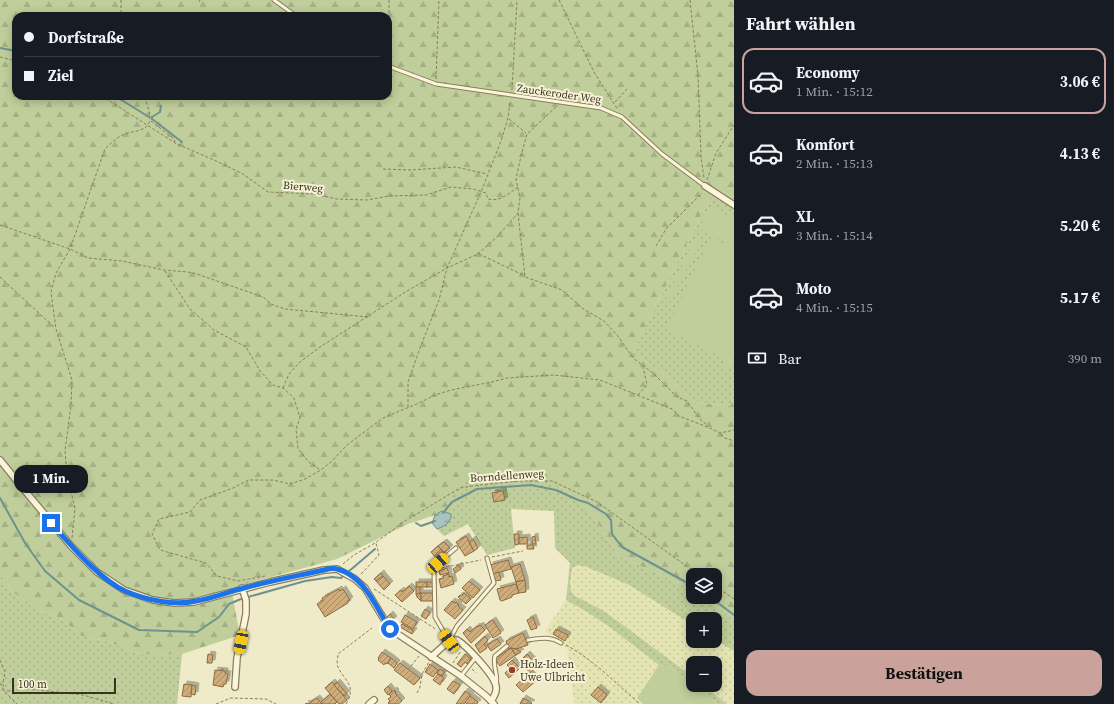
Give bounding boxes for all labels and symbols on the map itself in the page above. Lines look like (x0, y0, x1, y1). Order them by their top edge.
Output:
street label: Zauckeroder Weg (516, 81, 602, 107)
street label: Bierweg (282, 178, 324, 196)
callout: 1 Min. (14, 465, 88, 493)
street label: Borndellenweg (470, 466, 545, 486)
route end (42, 514, 60, 532)
car (425, 551, 451, 575)
route start (381, 620, 399, 638)
car (437, 628, 461, 654)
car (233, 629, 249, 655)
place label: Holz-Ideen Uwe Ulbricht (520, 657, 585, 685)
marker: Holz-Ideen Uwe Ulbricht (507, 665, 517, 675)
scale bar (12, 676, 116, 695)

